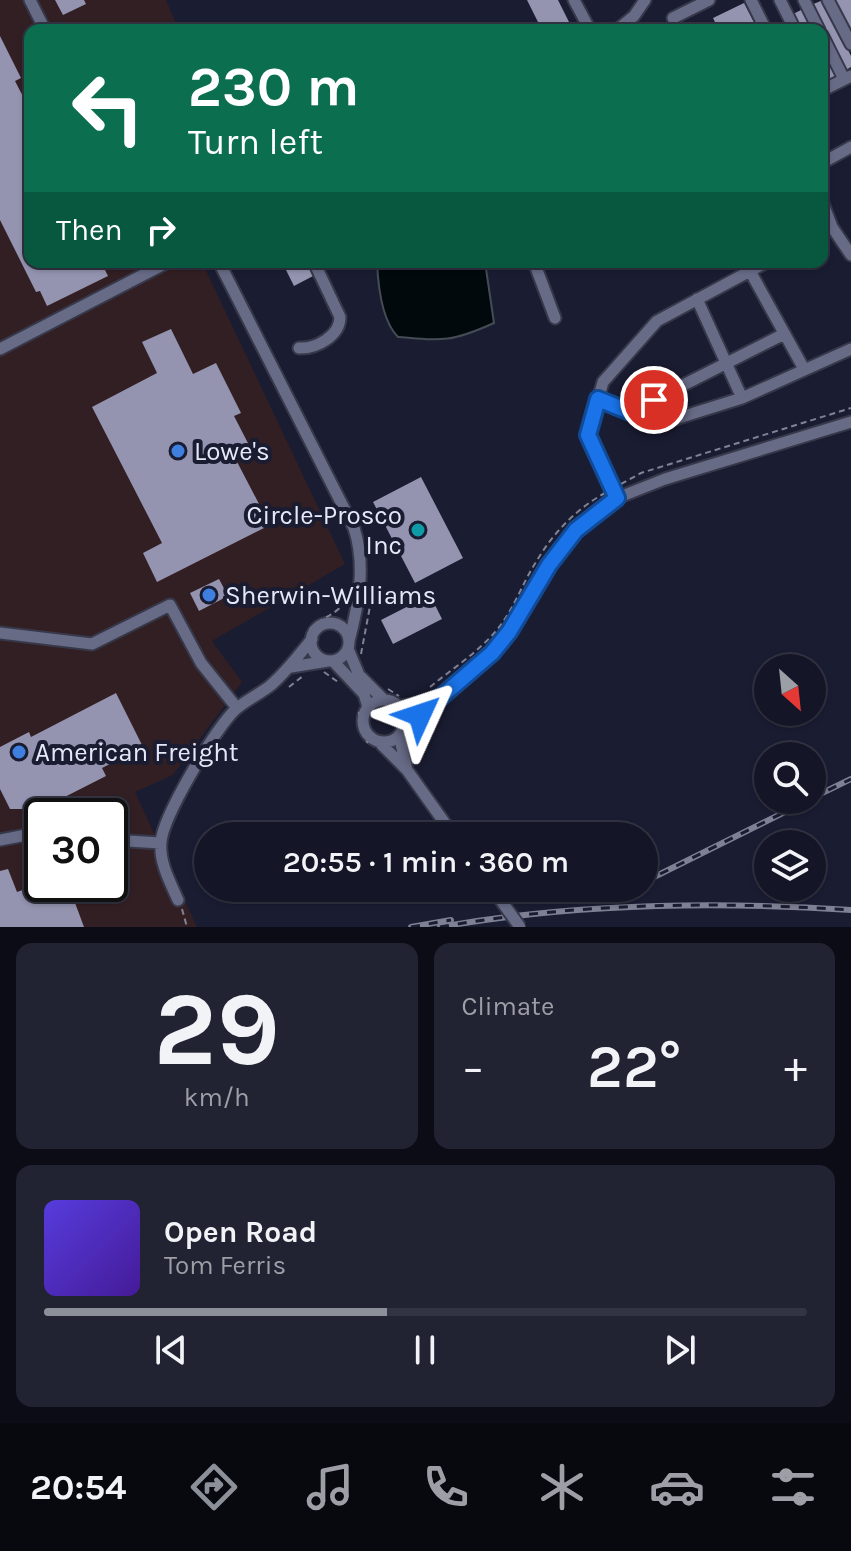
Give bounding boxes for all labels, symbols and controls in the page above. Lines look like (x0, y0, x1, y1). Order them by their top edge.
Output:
text: 230 m (188, 54, 359, 119)
icon: left (56, 56, 160, 160)
text: Turn left (188, 121, 323, 163)
icon: right (139, 208, 183, 252)
text: Then (56, 212, 123, 248)
pin (620, 366, 688, 434)
icon: arrive (632, 378, 676, 422)
place label: Lowe's (194, 436, 270, 467)
marker: Lowe's (169, 442, 187, 460)
place label: Circle-Prosco Inc (247, 500, 402, 561)
marker: Circle-Prosco Inc (409, 521, 427, 539)
place label: Sherwin-Williams (225, 580, 436, 611)
marker: Sherwin-Williams (200, 586, 218, 604)
north arrow (754, 654, 826, 726)
map controls (754, 654, 826, 902)
position arrow (378, 673, 462, 757)
place label: American Freight (35, 737, 239, 768)
button: search (754, 742, 826, 814)
marker: American Freight (10, 743, 28, 761)
speed limit sign: 30 (24, 798, 128, 902)
button: layers (754, 830, 826, 902)
text: 20:55 · 1 min · 360 m (283, 844, 569, 880)
text: 29 (154, 969, 280, 1090)
text: Climate (462, 991, 554, 1022)
text: 22° (587, 1032, 681, 1102)
text: − (462, 1042, 485, 1093)
text: + (784, 1042, 807, 1093)
text: km/h (184, 1082, 250, 1113)
text: Open Road (164, 1214, 317, 1250)
text: Tom Ferris (164, 1250, 286, 1281)
icon: previous (149, 1328, 193, 1372)
icon: pause (403, 1328, 447, 1372)
icon: next (658, 1328, 702, 1372)
icon: directions (186, 1459, 242, 1515)
icon: music (302, 1459, 358, 1515)
icon: phone (418, 1459, 474, 1515)
icon: climate (534, 1459, 590, 1515)
icon: car (649, 1459, 705, 1515)
icon: filters (765, 1459, 821, 1515)
text: 20:54 (30, 1466, 127, 1508)

